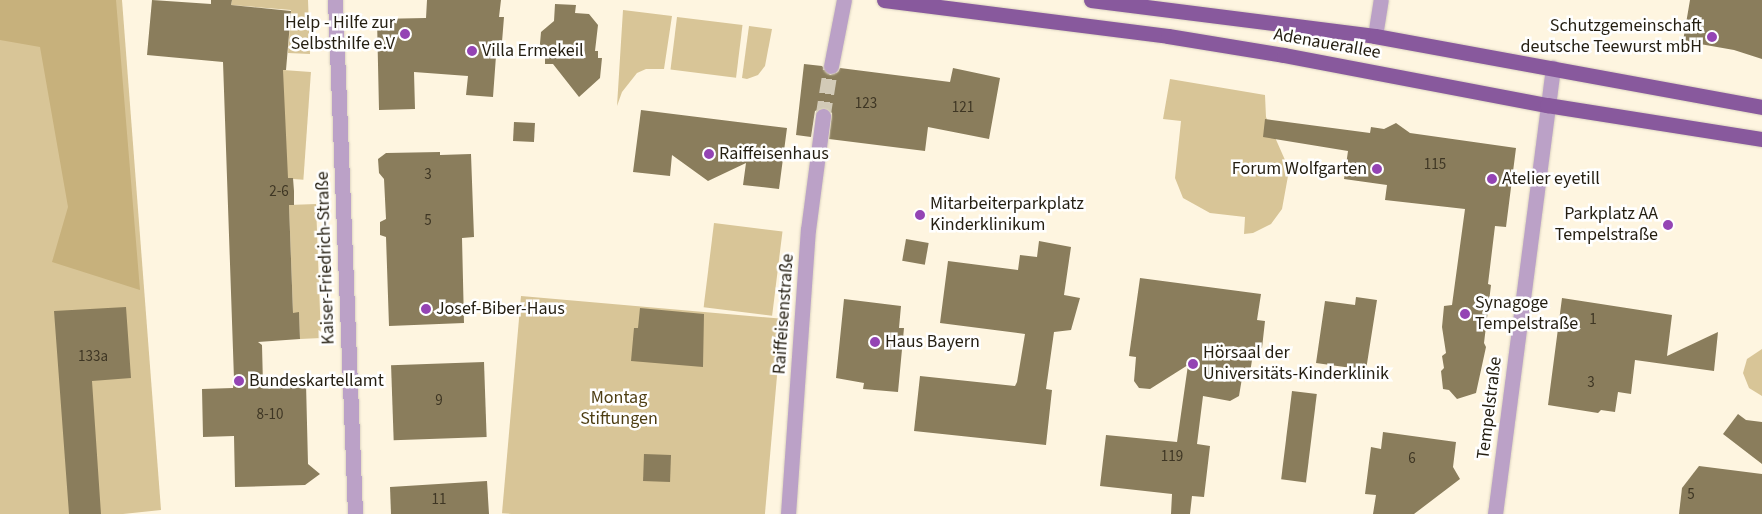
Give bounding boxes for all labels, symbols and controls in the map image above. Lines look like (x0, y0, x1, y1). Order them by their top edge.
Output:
place label: Help - Hilfe zur Selbsthilfe e.V (285, 13, 395, 56)
place label: Schutzgemeinschaft deutsche Teewurst mbH (1521, 16, 1702, 58)
street label: Adenauerallee (1272, 24, 1382, 64)
marker: Help - Hilfe zur Selbsthilfe e.V (399, 28, 411, 40)
marker: Schutzgemeinschaft deutsche Teewurst mbH (1706, 31, 1718, 43)
place label: Villa Ermekeil (482, 40, 584, 62)
marker: Villa Ermekeil (466, 45, 478, 57)
house number: 123 (855, 95, 877, 113)
house number: 121 (952, 99, 974, 117)
place label: Raiffeisenhaus (719, 143, 829, 165)
marker: Raiffeisenhaus (703, 148, 715, 160)
house number: 115 (1424, 156, 1446, 174)
place label: Forum Wolfgarten (1232, 158, 1367, 180)
marker: Forum Wolfgarten (1371, 163, 1383, 175)
house number: 3 (424, 166, 432, 184)
place label: Atelier eyetill (1502, 168, 1600, 190)
street label: Kaiser-Friedrich-Straße (312, 171, 340, 345)
marker: Atelier eyetill (1486, 173, 1498, 185)
house number: 2-6 (269, 183, 289, 201)
place label: Mitarbeiterparkplatz Kinderklinikum (930, 194, 1084, 236)
place label: Parkplatz AA Tempelstraße (1555, 204, 1658, 246)
marker: Mitarbeiterparkplatz Kinderklinikum (914, 209, 926, 221)
house number: 5 (424, 212, 432, 230)
marker: Parkplatz AA Tempelstraße (1662, 219, 1674, 231)
street label: Raiffeisenstraße (769, 253, 799, 375)
place label: Synagoge Tempelstraße (1475, 293, 1578, 336)
place label: Josef-Biber-Haus (436, 298, 565, 320)
marker: Josef-Biber-Haus (420, 303, 432, 315)
marker: Synagoge Tempelstraße (1459, 308, 1471, 320)
house number: 1 (1589, 311, 1597, 329)
place label: Haus Bayern (885, 331, 980, 353)
marker: Haus Bayern (869, 336, 881, 348)
place label: Hörsaal der Universitäts-Kinderklinik (1203, 343, 1389, 386)
house number: 133a (78, 348, 108, 366)
street label: Tempelstraße (1473, 355, 1507, 461)
marker: Hörsaal der Universitäts-Kinderklinik (1187, 358, 1199, 370)
place label: Bundeskartellamt (249, 370, 384, 392)
house number: 3 (1587, 374, 1595, 392)
marker: Bundeskartellamt (233, 375, 245, 387)
park label: Montag Stiftungen (580, 388, 658, 430)
house number: 9 (435, 392, 443, 410)
house number: 8-10 (256, 406, 284, 424)
house number: 119 (1161, 448, 1183, 466)
house number: 6 (1408, 450, 1416, 468)
house number: 5 (1687, 486, 1695, 504)
house number: 11 (432, 491, 446, 509)

